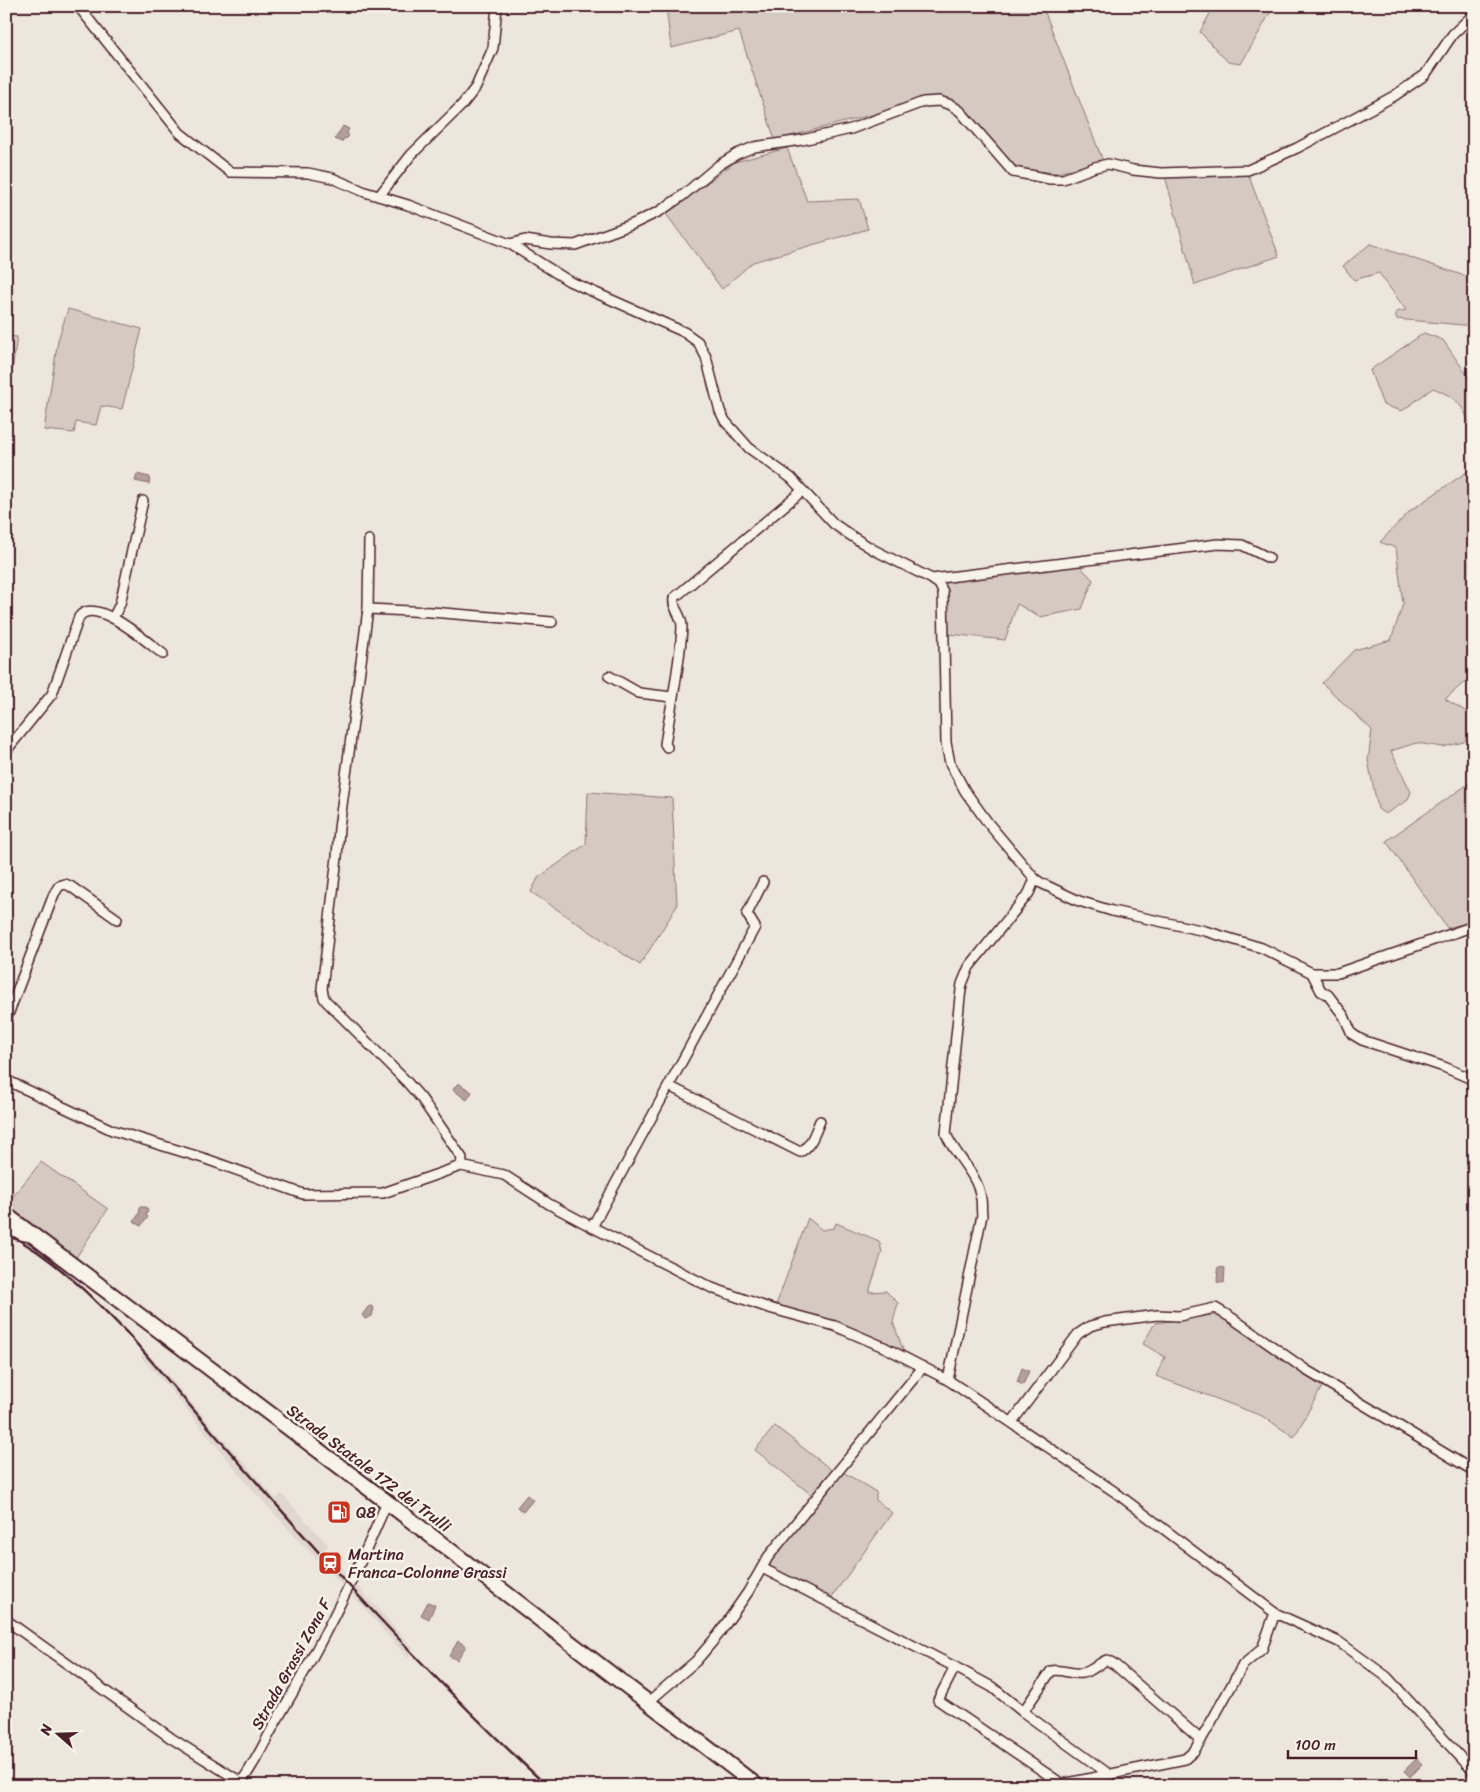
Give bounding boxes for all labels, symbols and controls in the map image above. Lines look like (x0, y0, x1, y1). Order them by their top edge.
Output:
street label: Strada Statale 172 dei Trulli (280, 1396, 458, 1540)
place label: Q8 (356, 1498, 376, 1527)
fuel station icon: Q8 (326, 1499, 352, 1525)
place label: Martina Franca-Colonne Grassi (348, 1540, 507, 1587)
station icon: Martina Franca-Colonne Grassi (317, 1550, 343, 1576)
street label: Strada Grassi Zona F (243, 1592, 340, 1735)
north arrow (32, 1710, 82, 1760)
text: N (33, 1721, 60, 1739)
scale bar (1288, 1727, 1415, 1759)
text: 100 m (1295, 1732, 1336, 1758)

